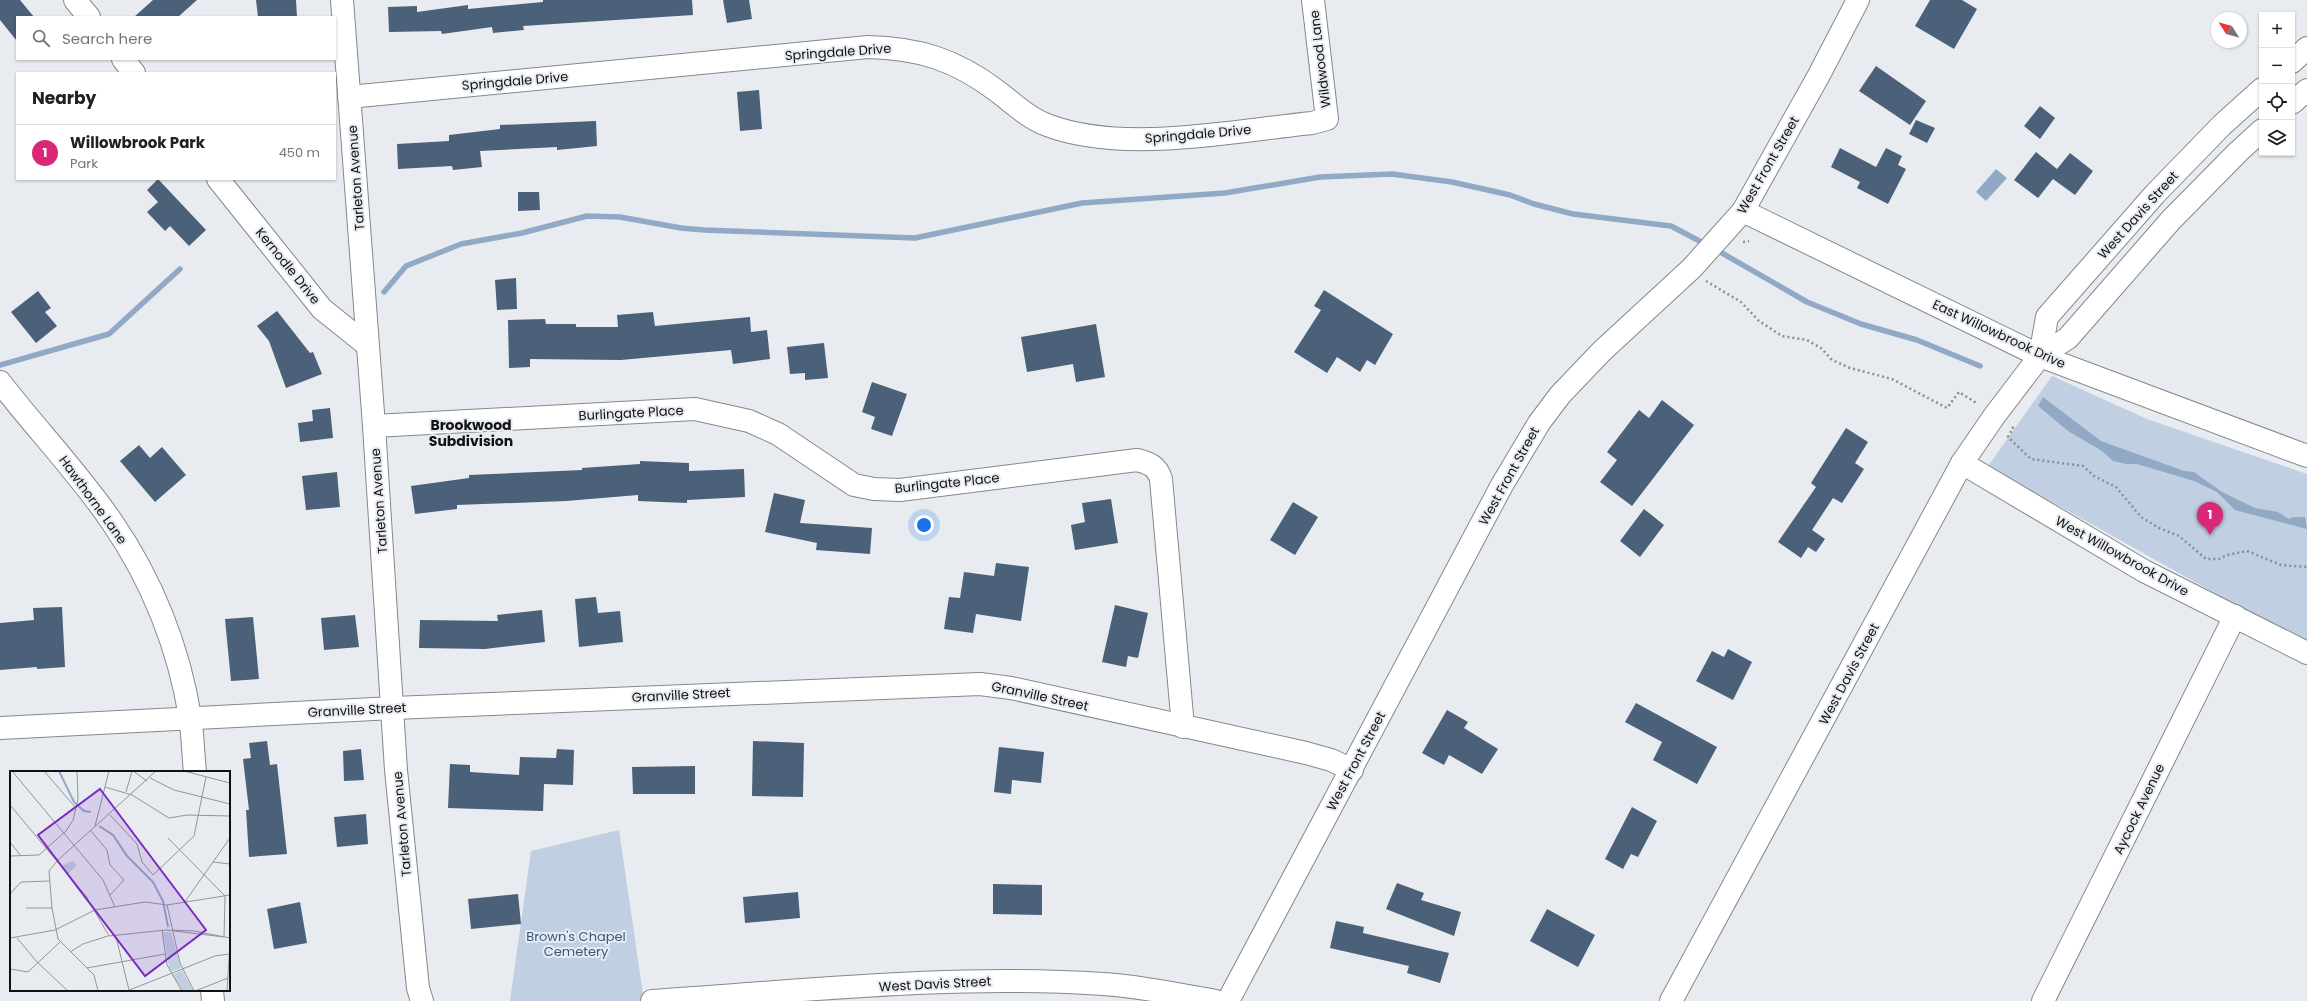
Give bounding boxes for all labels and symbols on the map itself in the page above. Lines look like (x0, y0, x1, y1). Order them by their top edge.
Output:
street label: Wildwood Lane (1305, 9, 1335, 109)
north arrow (2211, 12, 2247, 48)
street label: Springdale Drive (784, 39, 892, 65)
street label: Springdale Drive (461, 67, 569, 95)
street label: West Front Street (1732, 112, 1804, 217)
street label: Springdale Drive (1144, 120, 1252, 148)
street label: Tarleton Avenue (343, 125, 369, 231)
street label: West Davis Street (2093, 167, 2183, 263)
street label: Kernodle Drive (251, 224, 325, 308)
street label: East Willowbrook Drive (1929, 295, 2069, 373)
street label: Burlingate Place (578, 401, 684, 425)
district label: Brookwood Subdivision (429, 415, 513, 451)
street label: West Front Street (1474, 423, 1544, 529)
street label: Tarleton Avenue (366, 448, 392, 554)
street label: Hawthorne Lane (54, 452, 132, 548)
street label: Burlingate Place (894, 468, 1000, 498)
pin: 1 (2197, 502, 2223, 535)
street label: West Willowbrook Drive (2052, 511, 2192, 601)
your location (914, 515, 934, 535)
street label: West Davis Street (1814, 620, 1884, 728)
street label: Granville Street (990, 676, 1090, 716)
street label: Granville Street (631, 683, 731, 707)
street label: Granville Street (307, 698, 407, 722)
street label: West Front Street (1322, 708, 1390, 814)
street label: Aycock Avenue (2109, 760, 2169, 858)
inset map (10, 771, 230, 991)
street label: Tarleton Avenue (388, 771, 416, 877)
park label: Brown's Chapel Cemetery (526, 927, 626, 961)
street label: West Davis Street (878, 972, 992, 996)

